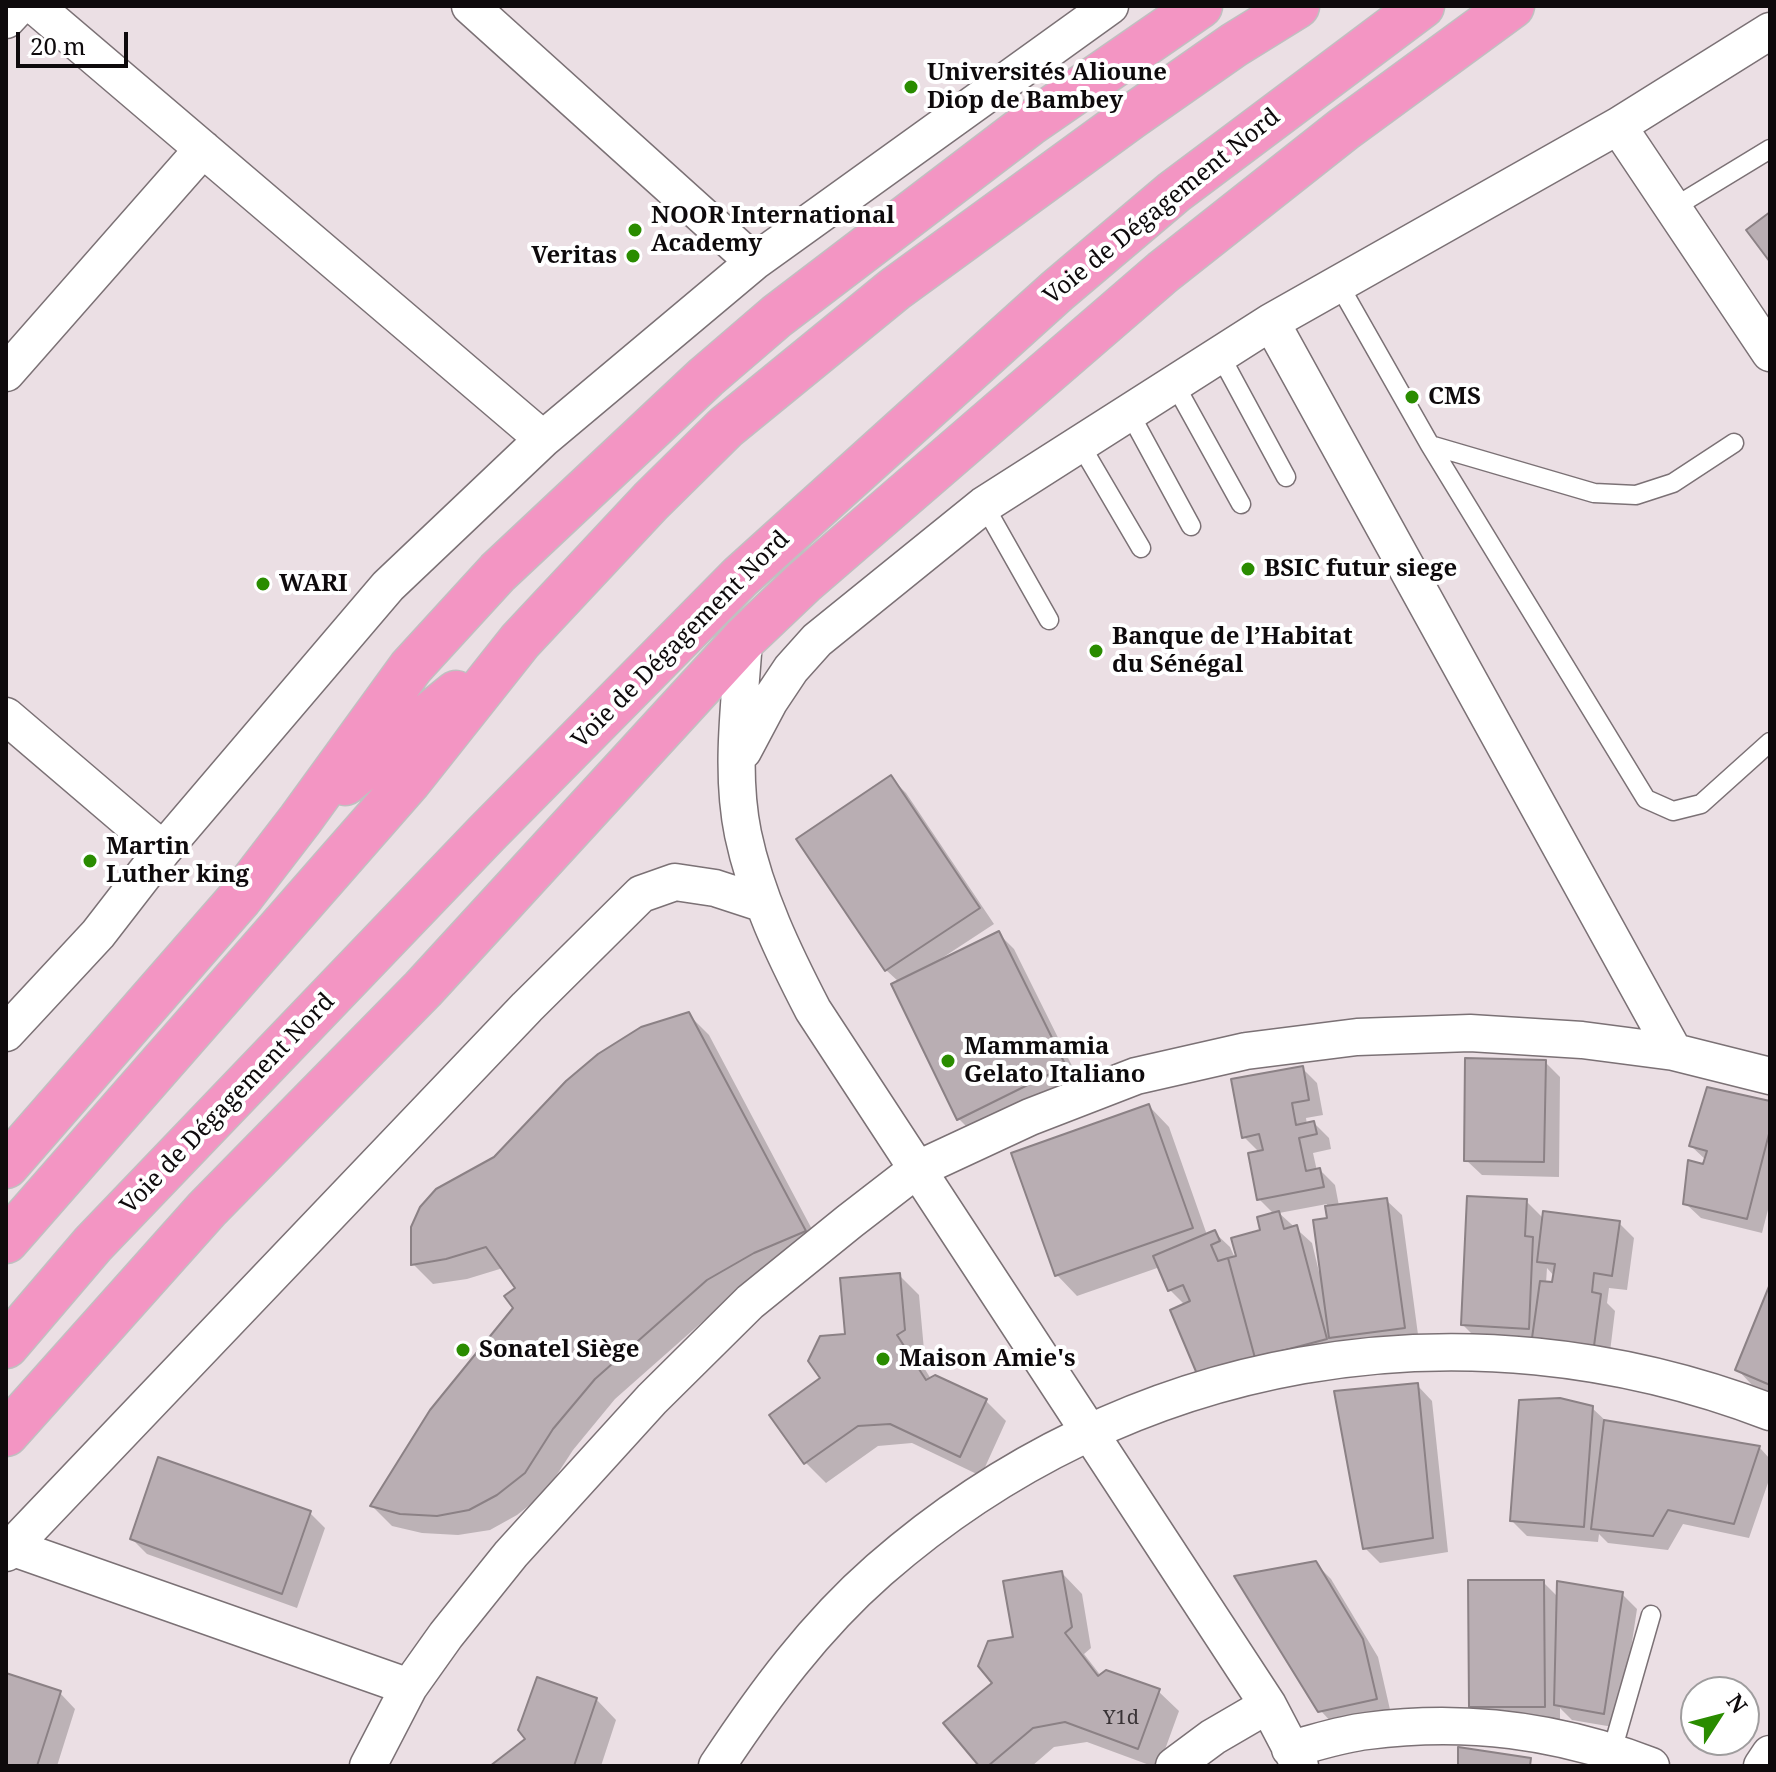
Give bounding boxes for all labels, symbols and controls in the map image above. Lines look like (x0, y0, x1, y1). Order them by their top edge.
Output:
scale bar (20, 16, 132, 66)
text: 20 m (30, 29, 86, 62)
place label: Universités Alioune Diop de Bambey (927, 59, 1167, 115)
marker: Universités Alioune Diop de Bambey (902, 78, 920, 96)
street label: Voie de Dégagement Nord (1038, 103, 1286, 311)
place label: NOOR International Academy (651, 202, 895, 258)
marker: NOOR International Academy (626, 221, 644, 239)
place label: Veritas (531, 242, 617, 270)
marker: Veritas (624, 247, 642, 265)
place label: CMS (1428, 383, 1481, 411)
marker: CMS (1403, 388, 1421, 406)
street label: Voie de Dégagement Nord (566, 525, 796, 755)
place label: BSIC futur siege (1264, 555, 1457, 583)
marker: BSIC futur siege (1239, 560, 1257, 578)
place label: WARI (279, 570, 348, 598)
marker: WARI (254, 575, 272, 593)
place label: Banque de l’Habitat du Sénégal (1112, 623, 1353, 679)
marker: Banque de l’Habitat du Sénégal (1087, 642, 1105, 660)
place label: Martin Luther king (106, 833, 249, 889)
marker: Martin Luther king (81, 852, 99, 870)
street label: Voie de Dégagement Nord (115, 988, 341, 1220)
place label: Mammamia Gelato Italiano (964, 1033, 1146, 1089)
marker: Mammamia Gelato Italiano (939, 1052, 957, 1070)
place label: Sonatel Siège (479, 1336, 639, 1364)
marker: Sonatel Siège (454, 1341, 472, 1359)
place label: Maison Amie's (899, 1345, 1076, 1373)
marker: Maison Amie's (874, 1350, 892, 1368)
north arrow (1680, 1676, 1760, 1756)
text: N (1721, 1687, 1755, 1719)
house number: Y1d (1103, 1706, 1139, 1730)

